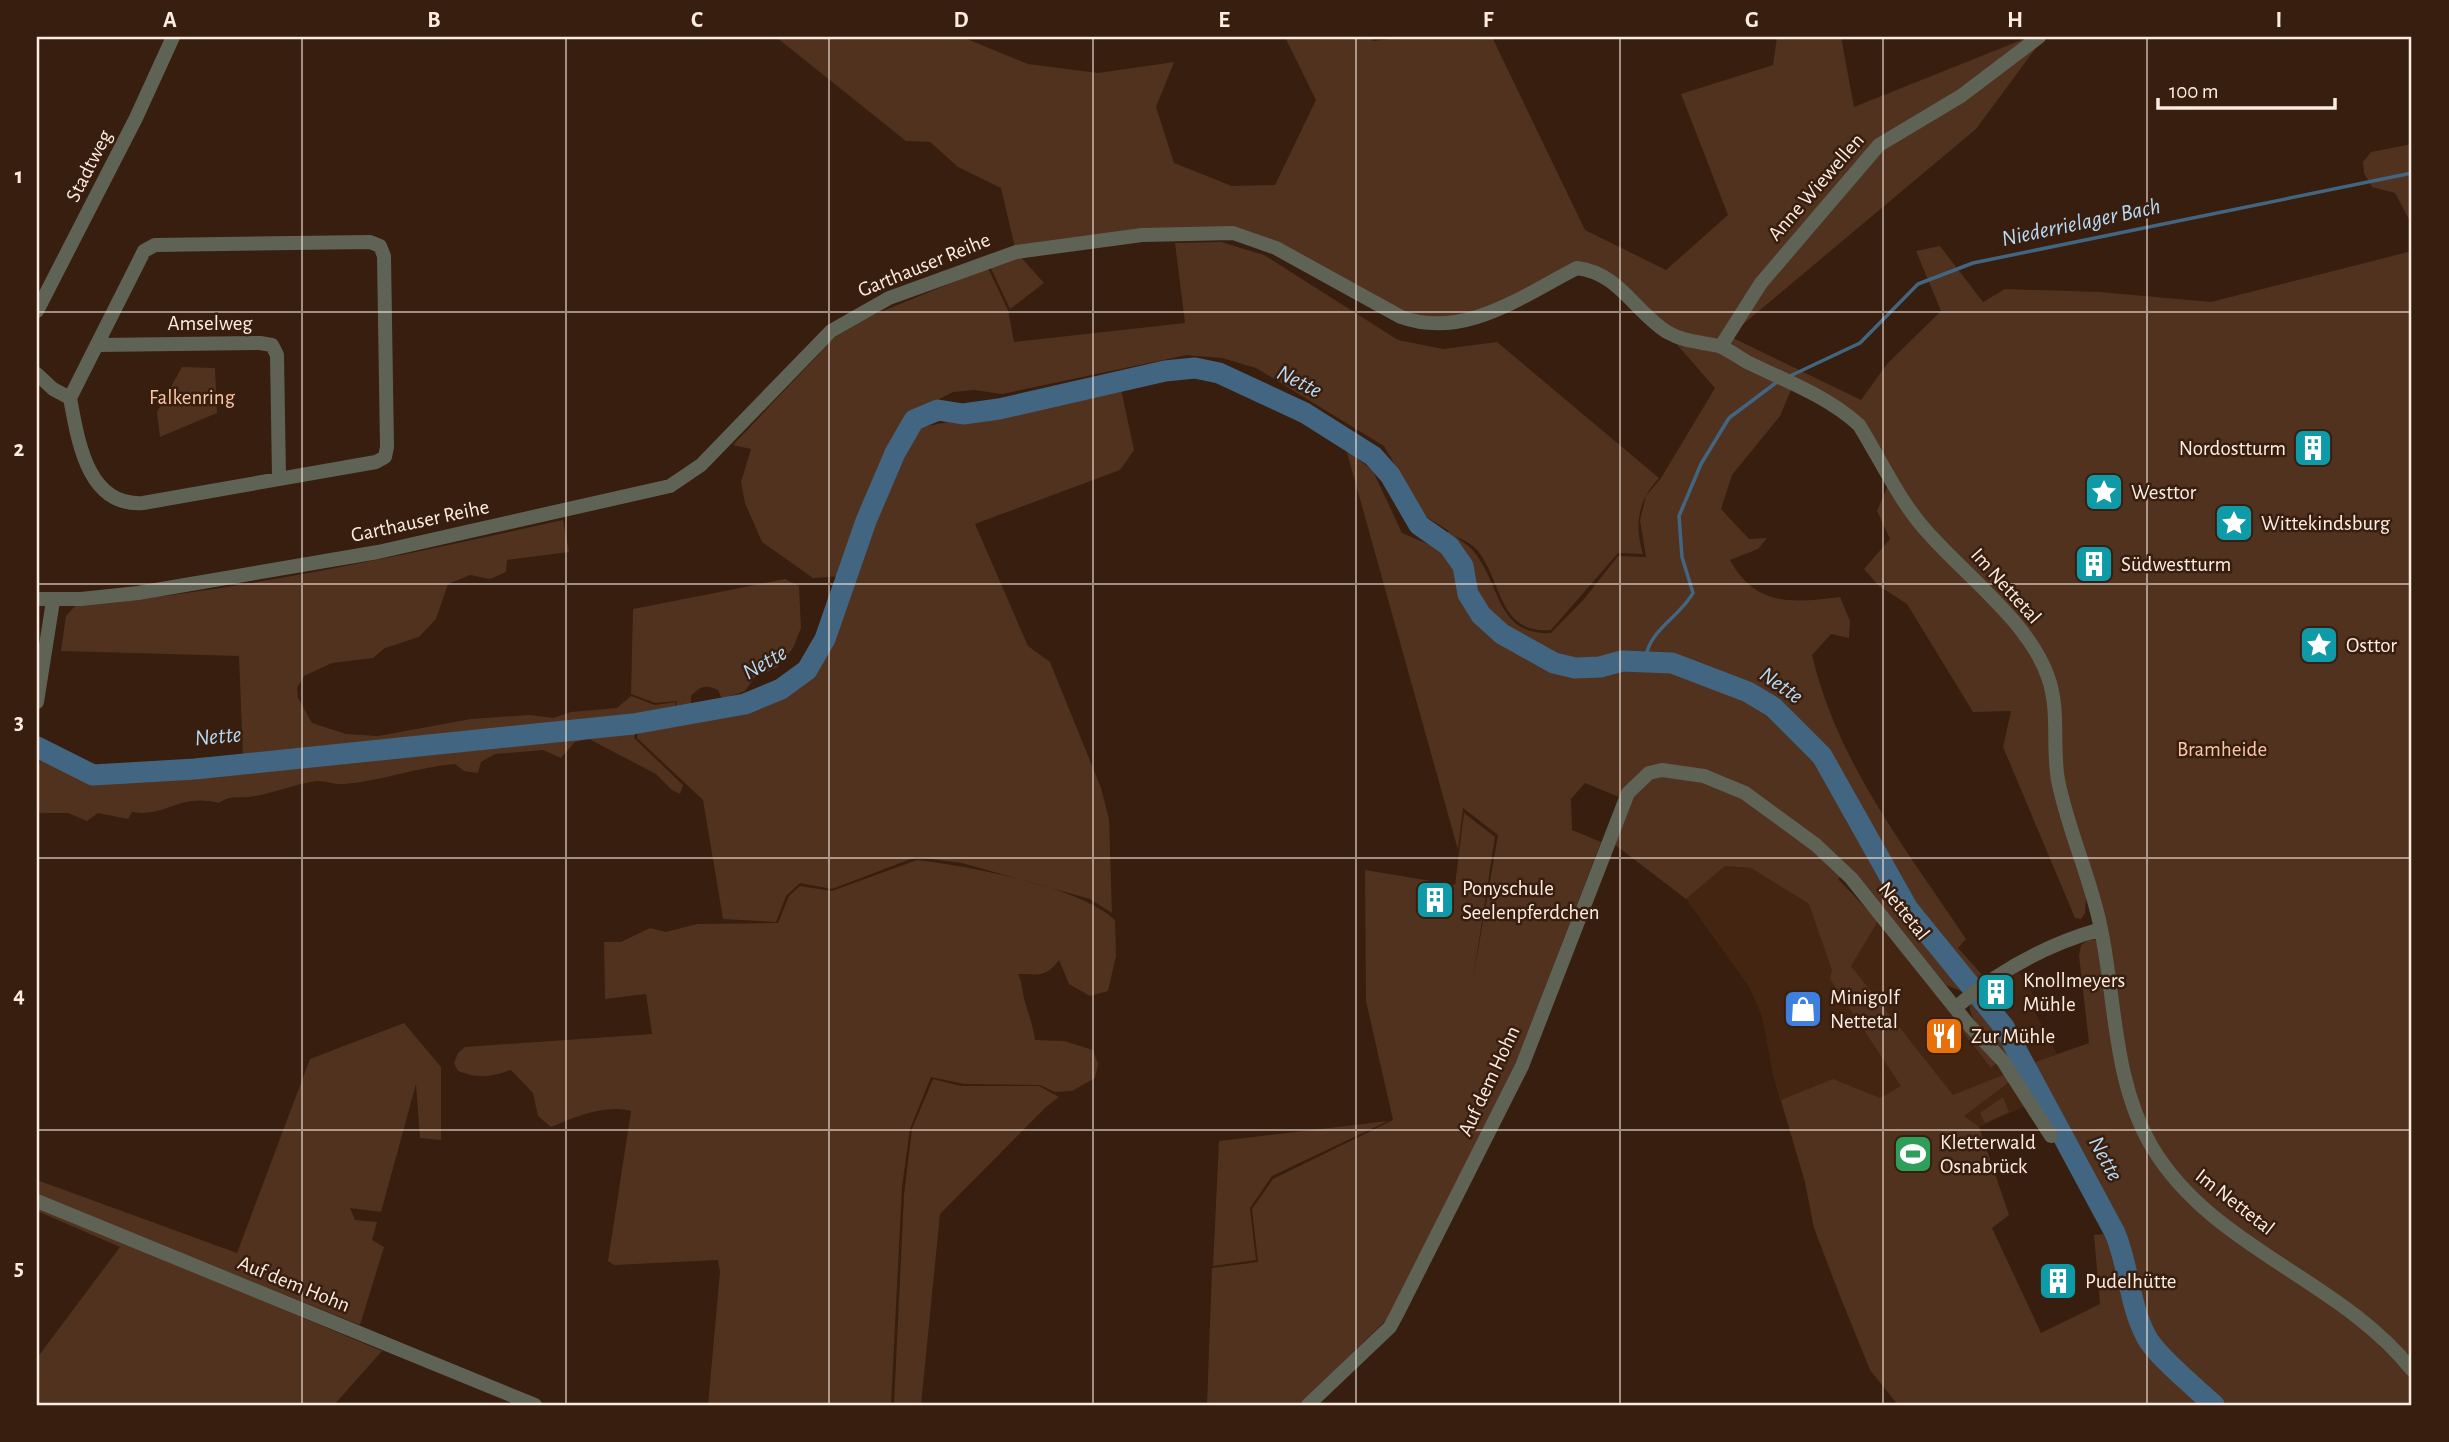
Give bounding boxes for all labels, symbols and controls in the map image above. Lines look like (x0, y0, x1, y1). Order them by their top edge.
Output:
text: A (163, 9, 177, 32)
text: B (427, 9, 441, 32)
text: C (691, 9, 703, 32)
text: D (953, 9, 969, 32)
text: E (1218, 9, 1230, 32)
text: F (1483, 9, 1494, 32)
text: G (1745, 9, 1759, 32)
text: H (2007, 9, 2023, 32)
text: I (2276, 9, 2282, 32)
scale bar (2158, 66, 2335, 110)
text: 100 m (2169, 81, 2219, 102)
street label: Stadtweg (62, 126, 116, 205)
street label: Anne Wiewellen (1764, 129, 1868, 245)
text: 1 (15, 165, 23, 188)
water label: Niederrielager Bach (1999, 195, 2163, 251)
street label: Garthauser Reihe (855, 229, 993, 301)
street label: Amselweg (168, 313, 253, 334)
water label: Nette (1273, 361, 1325, 403)
park label: Falkenring (149, 387, 236, 408)
building icon: Nordostturm (2292, 427, 2334, 469)
text: 2 (14, 438, 25, 461)
place label: Nordostturm (2179, 438, 2286, 459)
place icon: Westtor (2083, 471, 2125, 513)
place label: Westtor (2131, 482, 2196, 503)
street label: Garthauser Reihe (349, 496, 491, 546)
place icon: Wittekindsburg (2213, 502, 2255, 544)
place label: Wittekindsburg (2261, 513, 2391, 534)
building icon: Südwestturm (2073, 543, 2115, 585)
street label: Im Nettetal (1967, 544, 2045, 628)
place label: Südwestturm (2121, 554, 2231, 575)
place icon: Osttor (2298, 624, 2340, 666)
place label: Osttor (2346, 635, 2397, 656)
water label: Nette (739, 641, 791, 685)
water label: Nette (1755, 663, 1807, 709)
text: 3 (14, 711, 24, 734)
water label: Nette (194, 723, 243, 751)
park label: Bramheide (2177, 739, 2267, 760)
place label: Ponyschule Seelenpferdchen (1462, 878, 1600, 923)
street label: Nettetal (1874, 878, 1934, 944)
building icon: Ponyschule Seelenpferdchen (1414, 879, 1456, 921)
place label: Knollmeyers Mühle (2023, 970, 2125, 1015)
building icon: Knollmeyers Mühle (1975, 971, 2017, 1013)
text: 4 (13, 984, 25, 1007)
place label: Minigolf Nettetal (1830, 987, 1901, 1032)
shop icon: Minigolf Nettetal (1782, 988, 1824, 1030)
restaurant icon: Zur Mühle (1923, 1015, 1965, 1057)
street label: Auf dem Hohn (1454, 1023, 1524, 1139)
place label: Zur Mühle (1971, 1026, 2055, 1047)
place label: Kletterwald Osnabrück (1940, 1132, 2036, 1177)
sports icon: Kletterwald Osnabrück (1892, 1133, 1934, 1175)
water label: Nette (2084, 1133, 2126, 1185)
street label: Im Nettetal (2192, 1165, 2278, 1239)
street label: Auf dem Hohn (235, 1252, 353, 1316)
text: 5 (14, 1257, 24, 1280)
building icon: Pudelhütte (2037, 1260, 2079, 1302)
place label: Pudelhütte (2085, 1271, 2176, 1292)

